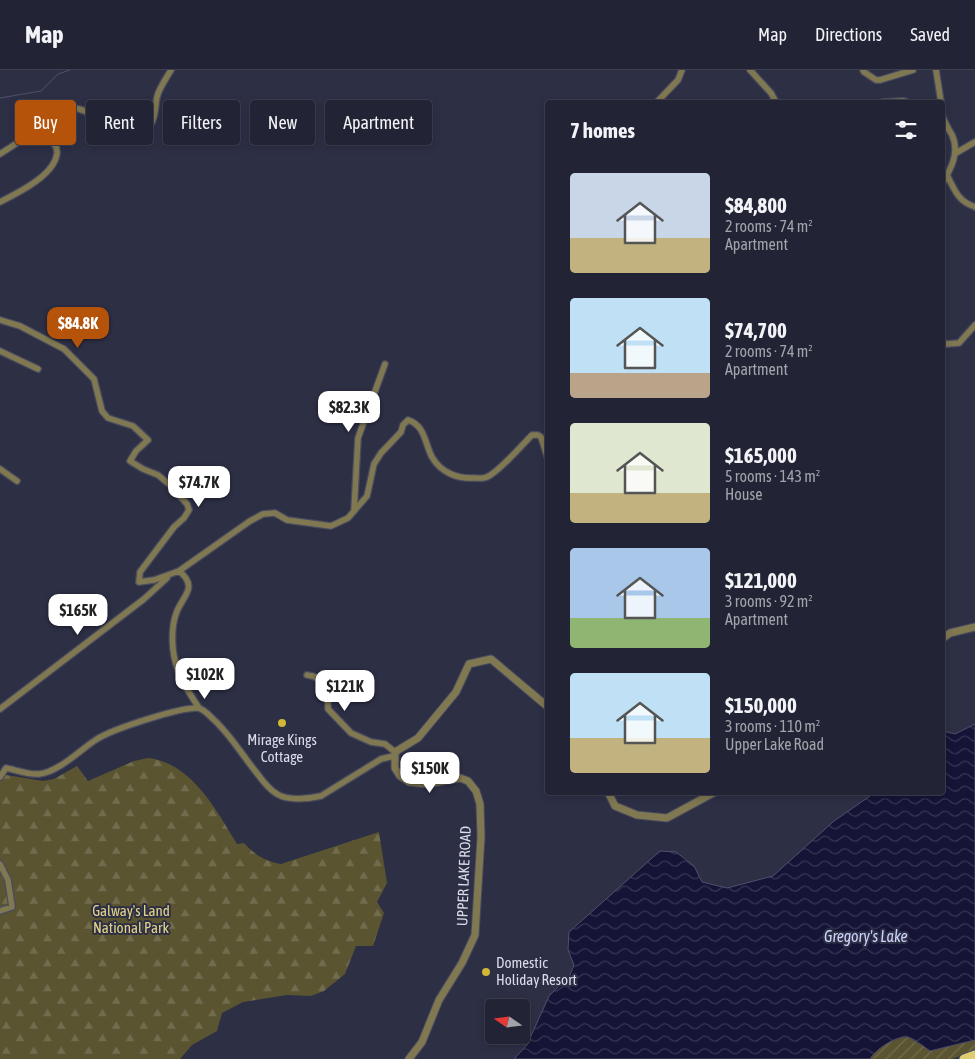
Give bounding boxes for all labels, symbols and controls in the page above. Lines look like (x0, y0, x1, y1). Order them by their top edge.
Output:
text: Map (25, 21, 64, 48)
text: Map (758, 24, 787, 45)
text: Directions (815, 24, 882, 45)
text: Saved (910, 24, 950, 45)
chip: Buy (15, 100, 76, 145)
chip: Rent (86, 100, 153, 145)
chip: Filters (163, 100, 240, 145)
chip: New (250, 100, 315, 145)
chip: Apartment (325, 100, 432, 145)
icon: filters (892, 116, 920, 144)
text: 7 homes (570, 118, 635, 142)
icon: home (610, 193, 670, 253)
text: $84,800 (725, 193, 787, 217)
text: 2 rooms · 74 m² (725, 217, 813, 235)
text: Apartment (725, 235, 788, 253)
pin: $84.8K (37, 306, 119, 349)
text: $84.8K (58, 314, 98, 332)
icon: home (610, 318, 670, 378)
text: $74,700 (725, 318, 787, 342)
text: 2 rooms · 74 m² (725, 342, 813, 360)
text: Apartment (725, 360, 788, 378)
pin: $82.3K (308, 390, 390, 433)
text: $82.3K (329, 398, 369, 416)
icon: home (610, 443, 670, 503)
text: $165,000 (725, 443, 797, 467)
pin: $74.7K (158, 466, 240, 508)
text: 5 rooms · 143 m² (725, 467, 820, 485)
text: $74.7K (179, 473, 219, 491)
text: House (725, 485, 762, 503)
icon: home (610, 568, 670, 628)
text: $121,000 (725, 568, 797, 592)
text: 3 rooms · 92 m² (725, 592, 813, 610)
pin: $165K (43, 594, 113, 636)
text: $165K (59, 601, 97, 619)
text: Apartment (725, 610, 788, 628)
pin: $102K (170, 658, 240, 700)
text: $102K (186, 665, 224, 683)
pin: $121K (310, 670, 380, 712)
text: $121K (326, 677, 364, 695)
icon: home (610, 693, 670, 753)
text: $150,000 (725, 693, 797, 717)
marker: Mirage Kings Cottage (276, 717, 288, 729)
text: 3 rooms · 110 m² (725, 717, 820, 735)
place label: Mirage Kings Cottage (247, 731, 317, 765)
text: Upper Lake Road (725, 735, 824, 753)
pin: $150K (395, 752, 465, 794)
text: $150K (411, 759, 449, 777)
street label: UPPER LAKE ROAD (453, 826, 474, 926)
park label: Galway's Land National Park (92, 902, 170, 936)
water label: Gregory's Lake (824, 927, 908, 946)
place label: Domestic Holiday Resort (496, 954, 577, 988)
marker: Domestic Holiday Resort (480, 966, 492, 978)
north arrow (485, 999, 530, 1044)
map controls (485, 999, 530, 1044)

